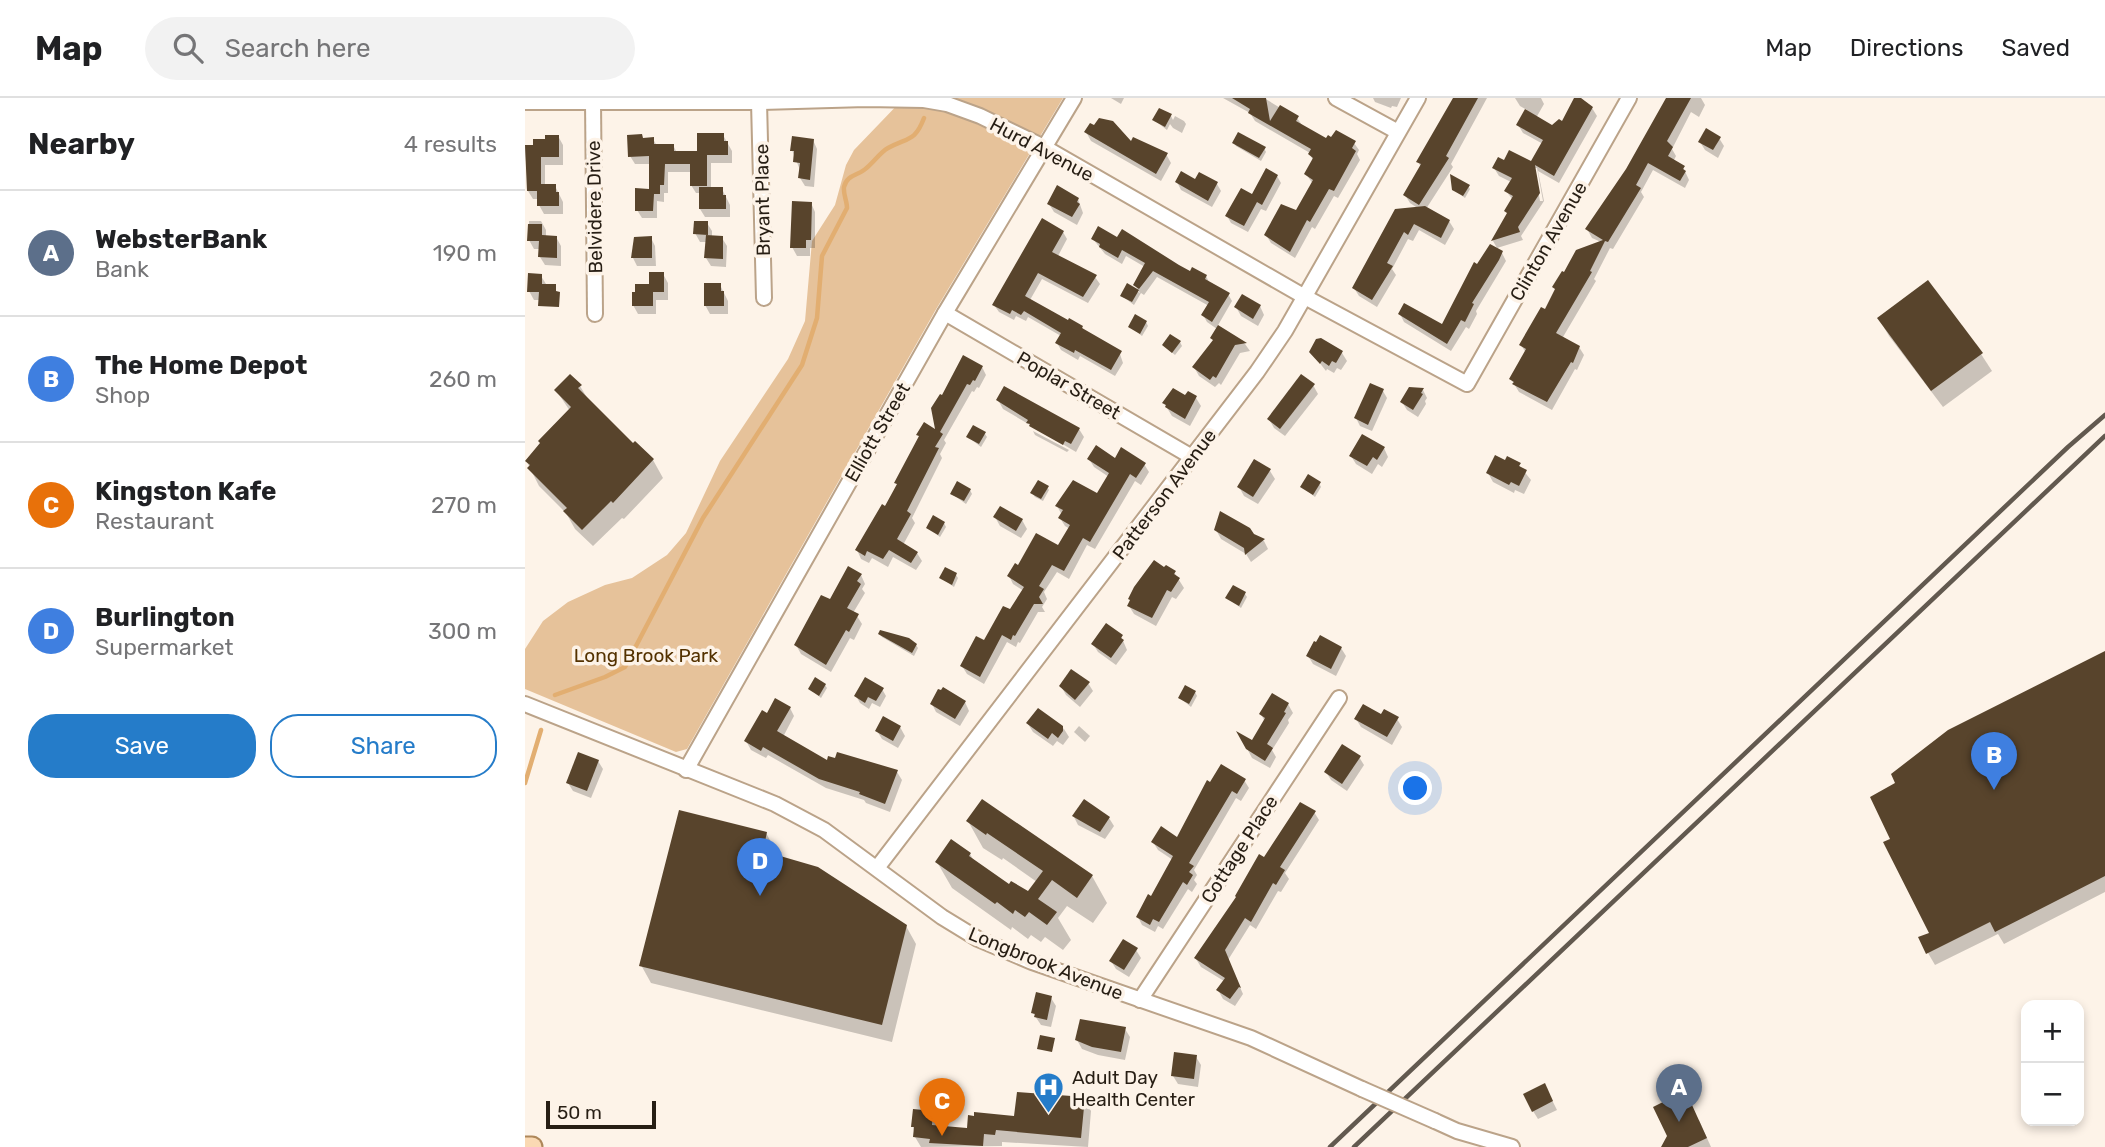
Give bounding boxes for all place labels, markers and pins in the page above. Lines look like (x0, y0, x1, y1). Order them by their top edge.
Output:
pin: B (1971, 732, 2017, 790)
pin: D (737, 838, 783, 896)
pin: A (1656, 1064, 1702, 1122)
place label: Adult Day Health Center (1072, 1066, 1196, 1111)
hospital icon: Adult Day Health Center (1032, 1071, 1066, 1115)
pin: C (919, 1078, 965, 1136)

